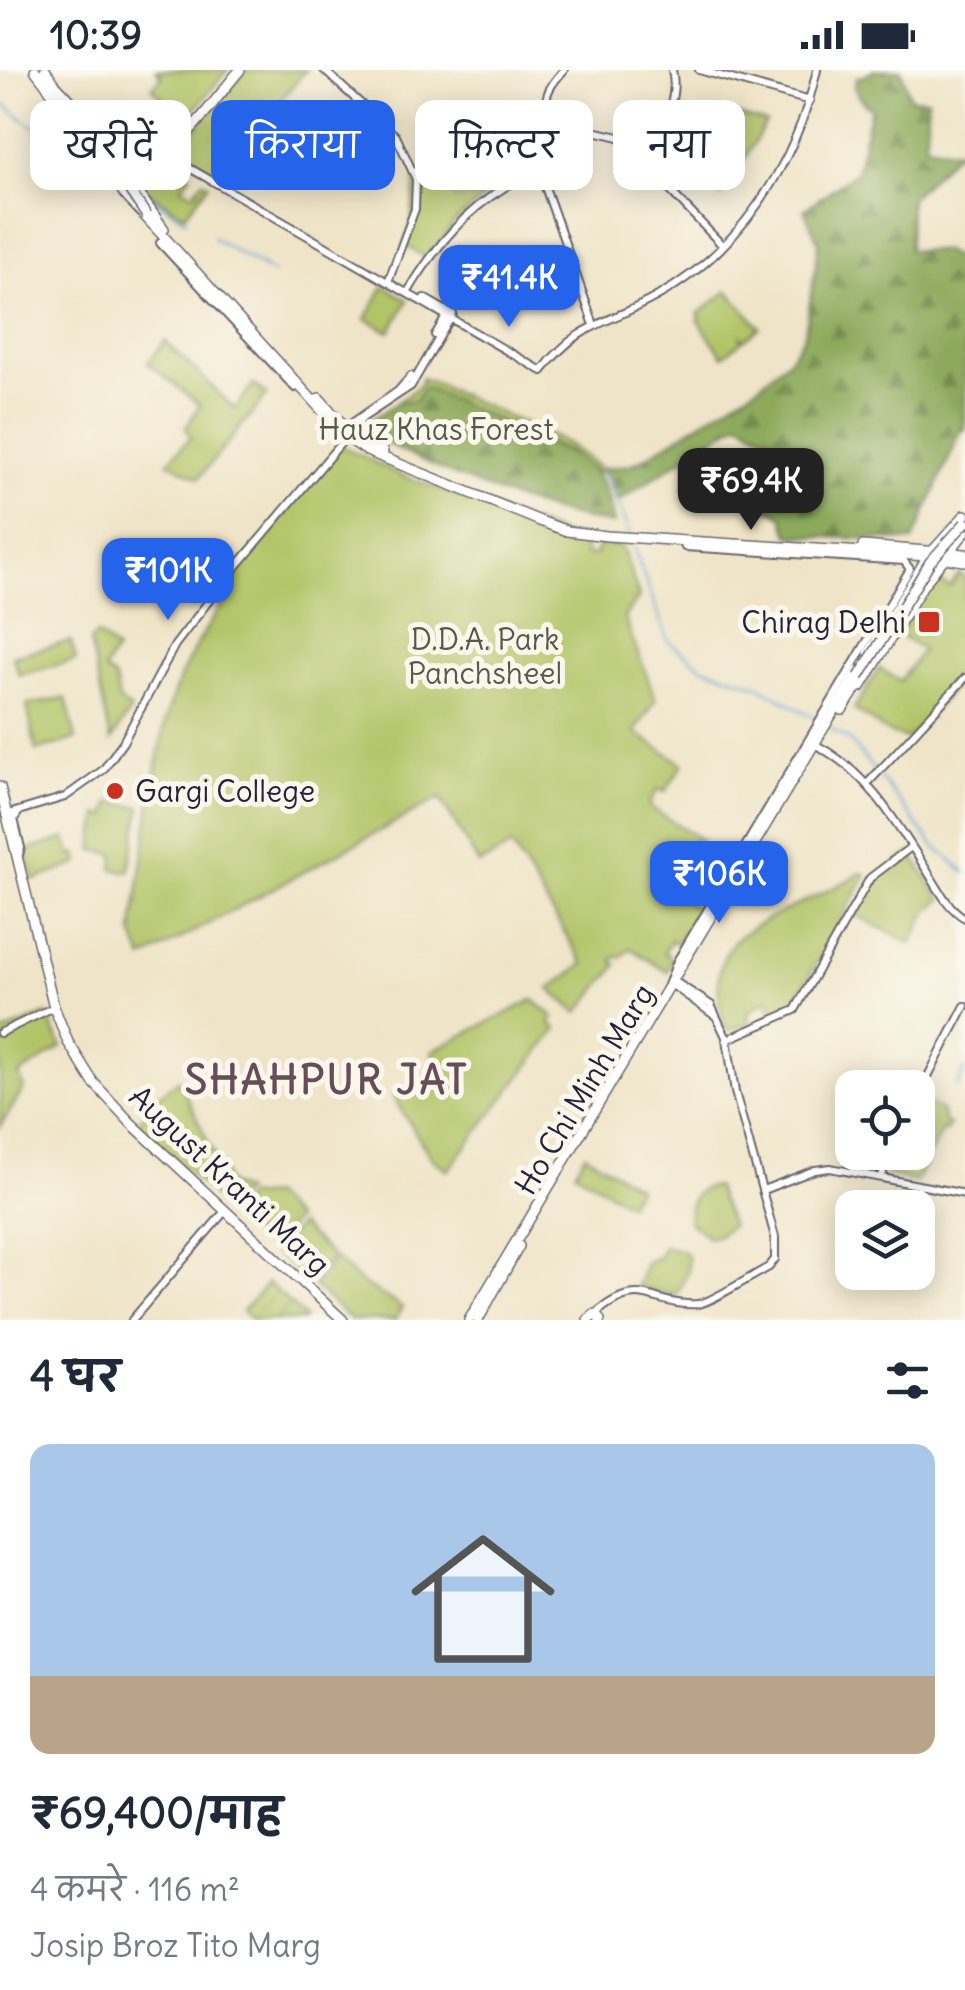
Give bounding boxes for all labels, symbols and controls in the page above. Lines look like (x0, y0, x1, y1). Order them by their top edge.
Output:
text: 10:39 (50, 12, 142, 59)
chip: खरीदें (30, 100, 191, 190)
chip: किराया (211, 100, 395, 190)
chip: फ़िल्टर (415, 100, 593, 190)
chip: नया (613, 100, 745, 190)
pin: ₹41.4K (428, 245, 590, 330)
text: ₹41.4K (460, 257, 558, 298)
park label: Hauz Khas Forest (318, 410, 554, 448)
pin: ₹69.4K (670, 448, 832, 533)
text: ₹69.4K (700, 460, 802, 501)
pin: ₹101K (98, 538, 238, 623)
text: ₹101K (124, 550, 212, 591)
place label: Chirag Delhi (741, 603, 906, 641)
marker: Chirag Delhi (916, 609, 942, 635)
park label: D.D.A. Park Panchsheel (408, 620, 562, 692)
place label: Gargi College (135, 772, 315, 810)
marker: Gargi College (104, 780, 126, 802)
pin: ₹106K (649, 841, 789, 926)
text: ₹106K (672, 853, 766, 894)
street label: Ho Chi Minh Marg (506, 977, 662, 1201)
district label: SHAHPUR JAT (185, 1055, 469, 1105)
map controls (835, 1070, 935, 1290)
button: locate (835, 1070, 935, 1170)
street label: August Kranti Marg (122, 1077, 338, 1283)
button: layers (835, 1190, 935, 1290)
text: 4 घर (30, 1350, 120, 1402)
icon: filters (880, 1353, 935, 1408)
icon: home (393, 1509, 573, 1689)
text: ₹69,400/माह (30, 1787, 283, 1839)
text: 4 कमरे · 116 m² (30, 1869, 240, 1910)
text: Josip Broz Tito Marg (30, 1925, 321, 1966)

